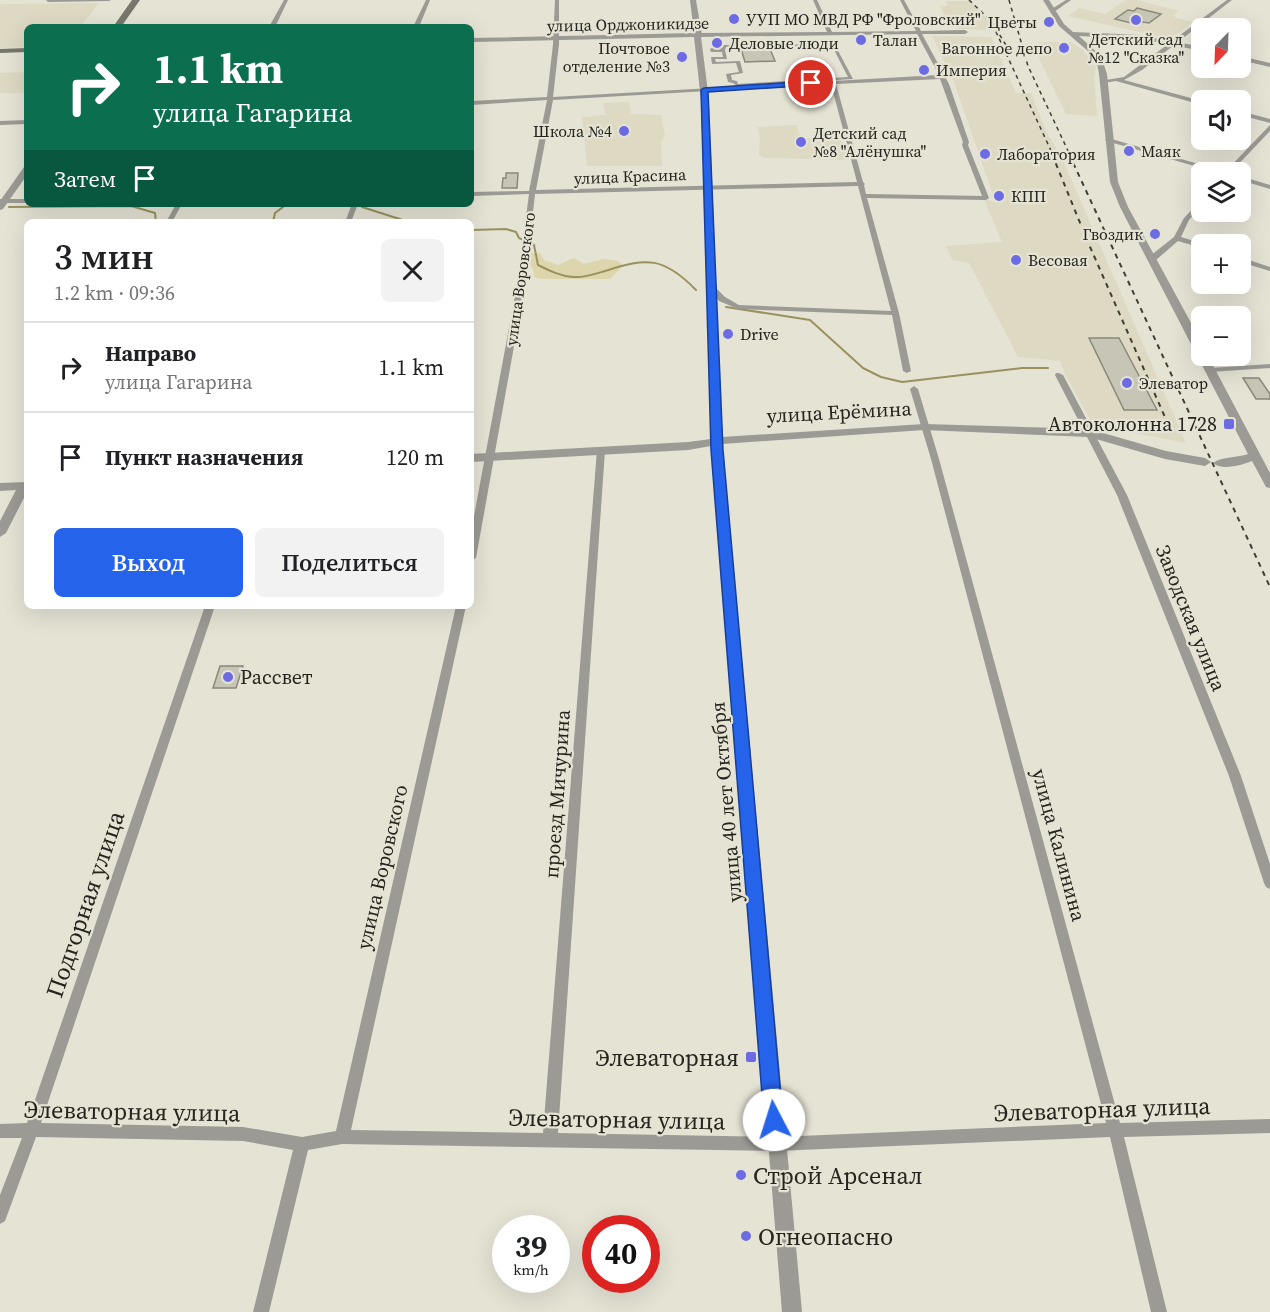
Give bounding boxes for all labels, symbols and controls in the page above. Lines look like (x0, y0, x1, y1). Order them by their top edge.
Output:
place label: УУП МО МВД РФ "Фроловский" (746, 8, 981, 30)
place label: Цветы (988, 11, 1037, 33)
street label: улица Орджоникидзе (547, 12, 709, 36)
marker: УУП МО МВД РФ "Фроловский" (727, 12, 741, 26)
marker: Детский сад №12 "Сказка" (1129, 13, 1143, 27)
marker: Цветы (1042, 15, 1056, 29)
north arrow (1191, 18, 1251, 78)
map controls (1191, 18, 1251, 366)
place label: Детский сад №12 "Сказка" (1088, 28, 1184, 68)
place label: Талан (873, 29, 918, 51)
place label: Деловые люди (729, 32, 839, 54)
marker: Талан (854, 33, 868, 47)
marker: Деловые люди (710, 36, 724, 50)
place label: Почтовое отделение №3 (563, 37, 670, 77)
place label: Вагонное депо (941, 37, 1052, 59)
text: 1.1 km (153, 39, 283, 97)
marker: Вагонное депо (1057, 41, 1071, 55)
icon: right (54, 48, 132, 126)
marker: Почтовое отделение №3 (675, 50, 689, 64)
pin (785, 57, 836, 108)
place label: Империя (936, 59, 1007, 81)
marker: Империя (917, 63, 931, 77)
icon: arrive (794, 66, 827, 99)
button: sound (1191, 90, 1251, 150)
text: улица Гагарина (153, 94, 352, 131)
place label: Школа №4 (533, 120, 612, 142)
place label: Детский сад №8 "Алёнушка" (813, 122, 927, 162)
marker: Школа №4 (617, 124, 631, 138)
marker: Детский сад №8 "Алёнушка" (794, 135, 808, 149)
place label: Маяк (1141, 140, 1181, 162)
place label: Лаборатория (997, 143, 1096, 165)
marker: Маяк (1122, 144, 1136, 158)
marker: Лаборатория (978, 147, 992, 161)
icon: arrive (128, 162, 161, 195)
button: layers (1191, 162, 1251, 222)
street label: улица Красина (573, 163, 688, 189)
text: Затем (54, 164, 116, 194)
place label: КПП (1011, 185, 1046, 207)
marker: КПП (992, 189, 1006, 203)
street label: улица Воровского (500, 210, 540, 347)
place label: Гвоздик (1082, 223, 1143, 245)
marker: Гвоздик (1148, 227, 1162, 241)
text: 3 мин (54, 232, 154, 281)
button: + (1191, 234, 1251, 294)
button: close (381, 239, 444, 302)
place label: Весовая (1028, 249, 1088, 271)
marker: Весовая (1009, 253, 1023, 267)
text: 1.2 km · 09:36 (54, 279, 175, 307)
button: − (1191, 306, 1251, 366)
place label: Drive (740, 323, 779, 345)
marker: Drive (721, 327, 735, 341)
text: Направо (105, 338, 196, 368)
icon: right (54, 351, 87, 384)
text: 1.1 km (378, 352, 444, 382)
text: улица Гагарина (105, 368, 253, 396)
place label: Элеватор (1139, 372, 1208, 394)
marker: Элеватор (1120, 376, 1134, 390)
street label: улица Ерёмина (766, 394, 913, 430)
place label: Автоколонна 1728 (1048, 410, 1217, 438)
marker: Автоколонна 1728 (1222, 417, 1236, 431)
icon: arrive (54, 441, 87, 474)
text: Пункт назначения (105, 442, 303, 472)
text: 120 m (386, 442, 444, 472)
button: Выход (54, 528, 243, 597)
button: Поделиться (255, 528, 444, 597)
street label: Заводская улица (1149, 541, 1233, 696)
place label: Рассвет (240, 663, 313, 691)
marker: Рассвет (221, 670, 235, 684)
street label: улица 40 лет Октября (703, 701, 749, 903)
street label: проезд Мичурина (537, 708, 577, 879)
street label: улица Калинина (1025, 766, 1093, 925)
street label: улица Воровского (349, 782, 415, 952)
street label: Подгорная улица (38, 806, 133, 1002)
place label: Элеваторная (595, 1041, 739, 1074)
marker: Элеваторная (744, 1050, 758, 1064)
position arrow (742, 1088, 806, 1152)
street label: Элеваторная улица (993, 1089, 1212, 1129)
street label: Элеваторная улица (23, 1093, 241, 1129)
street label: Элеваторная улица (508, 1101, 726, 1137)
place label: Строй Арсенал (753, 1159, 923, 1192)
marker: Строй Арсенал (734, 1168, 748, 1182)
speed limit sign: 40 (582, 1215, 660, 1293)
place label: Огнеопасно (758, 1220, 893, 1253)
text: 39 (515, 1226, 547, 1267)
marker: Огнеопасно (739, 1229, 753, 1243)
text: km/h (513, 1259, 549, 1280)

